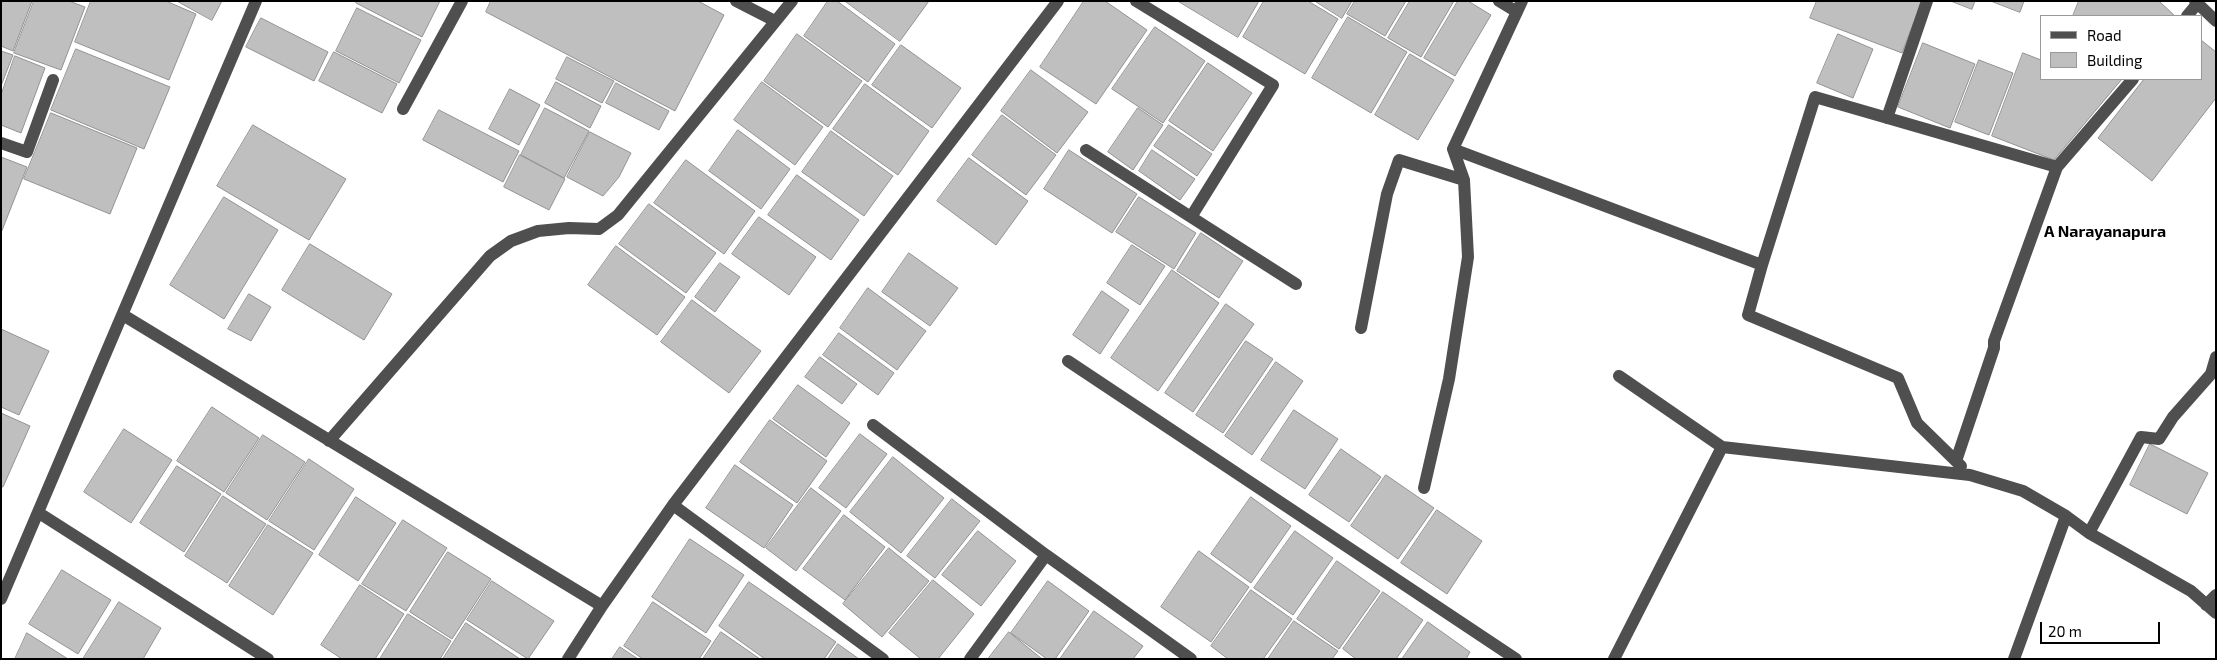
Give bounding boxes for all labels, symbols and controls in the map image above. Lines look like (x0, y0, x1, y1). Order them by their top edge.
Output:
legend (2040, 15, 2202, 80)
text: Road (2087, 26, 2122, 44)
text: Building (2087, 51, 2142, 69)
district label: A Narayanapura (2044, 222, 2166, 242)
scale bar (2042, 612, 2162, 644)
text: 20 m (2048, 622, 2082, 640)

